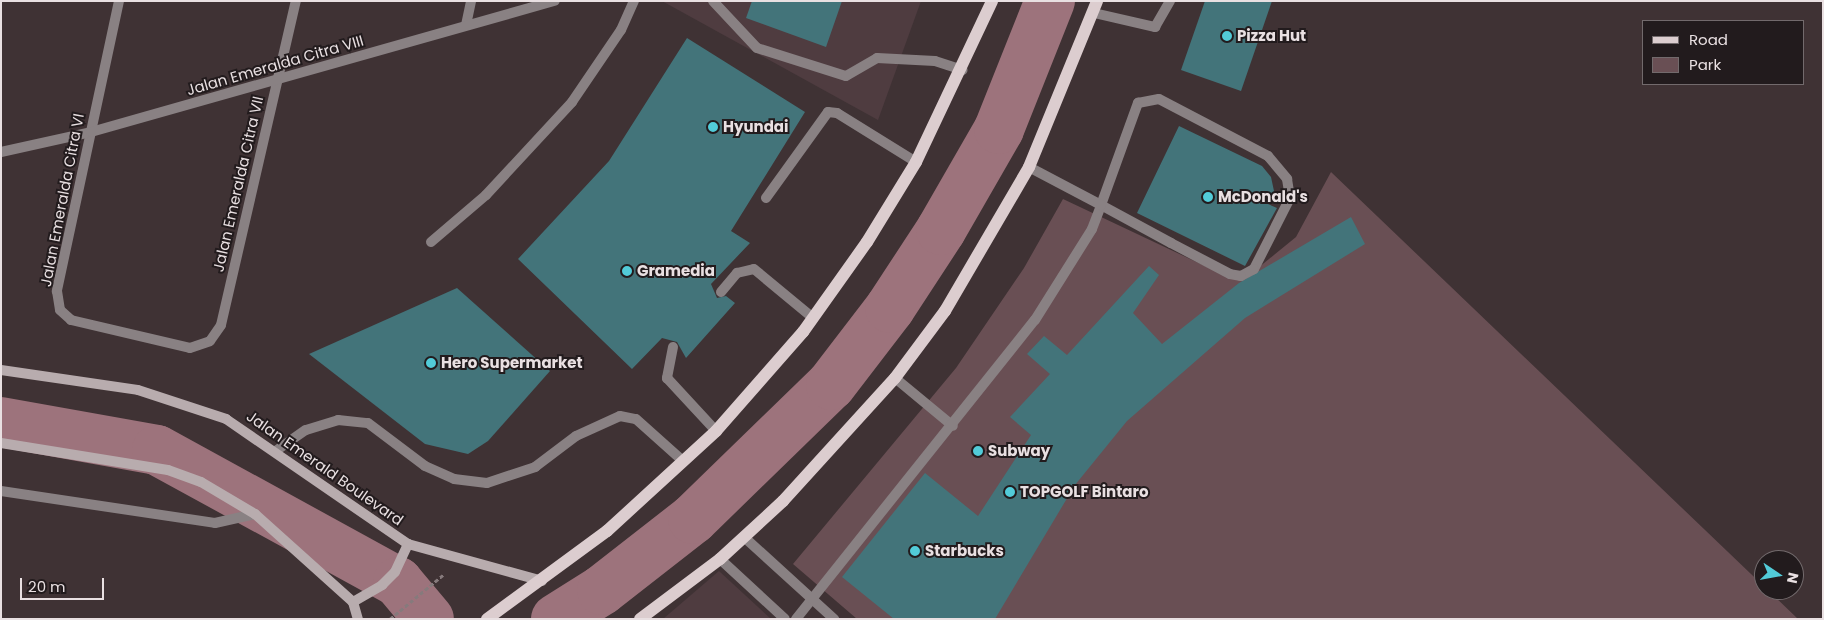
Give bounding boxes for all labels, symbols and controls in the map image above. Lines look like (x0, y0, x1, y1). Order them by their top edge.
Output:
legend (1642, 20, 1804, 85)
place label: Pizza Hut (1237, 27, 1306, 45)
text: Road (1689, 29, 1728, 50)
marker: Pizza Hut (1221, 30, 1233, 42)
street label: Jalan Emeralda Citra VIII (184, 31, 366, 99)
text: Park (1689, 54, 1721, 75)
street label: Jalan Emeralda Citra VII (209, 94, 267, 274)
street label: Jalan Emeralda Citra VI (36, 112, 88, 288)
place label: Hyundai (723, 118, 788, 136)
marker: Hyundai (707, 121, 719, 133)
place label: McDonald's (1218, 188, 1308, 206)
marker: McDonald's (1202, 191, 1214, 203)
place label: Gramedia (637, 262, 715, 280)
marker: Gramedia (621, 265, 633, 277)
place label: Hero Supermarket (441, 354, 583, 372)
marker: Hero Supermarket (425, 357, 437, 369)
street label: Jalan Emerald Boulevard (243, 407, 407, 529)
place label: Subway (988, 442, 1050, 460)
marker: Subway (972, 445, 984, 457)
place label: TOPGOLF Bintaro (1020, 483, 1148, 501)
marker: TOPGOLF Bintaro (1004, 486, 1016, 498)
place label: Starbucks (925, 542, 1004, 560)
marker: Starbucks (909, 545, 921, 557)
north arrow (1754, 550, 1804, 600)
scale bar (22, 568, 106, 600)
text: N (1782, 571, 1804, 585)
text: 20 m (28, 576, 66, 597)

